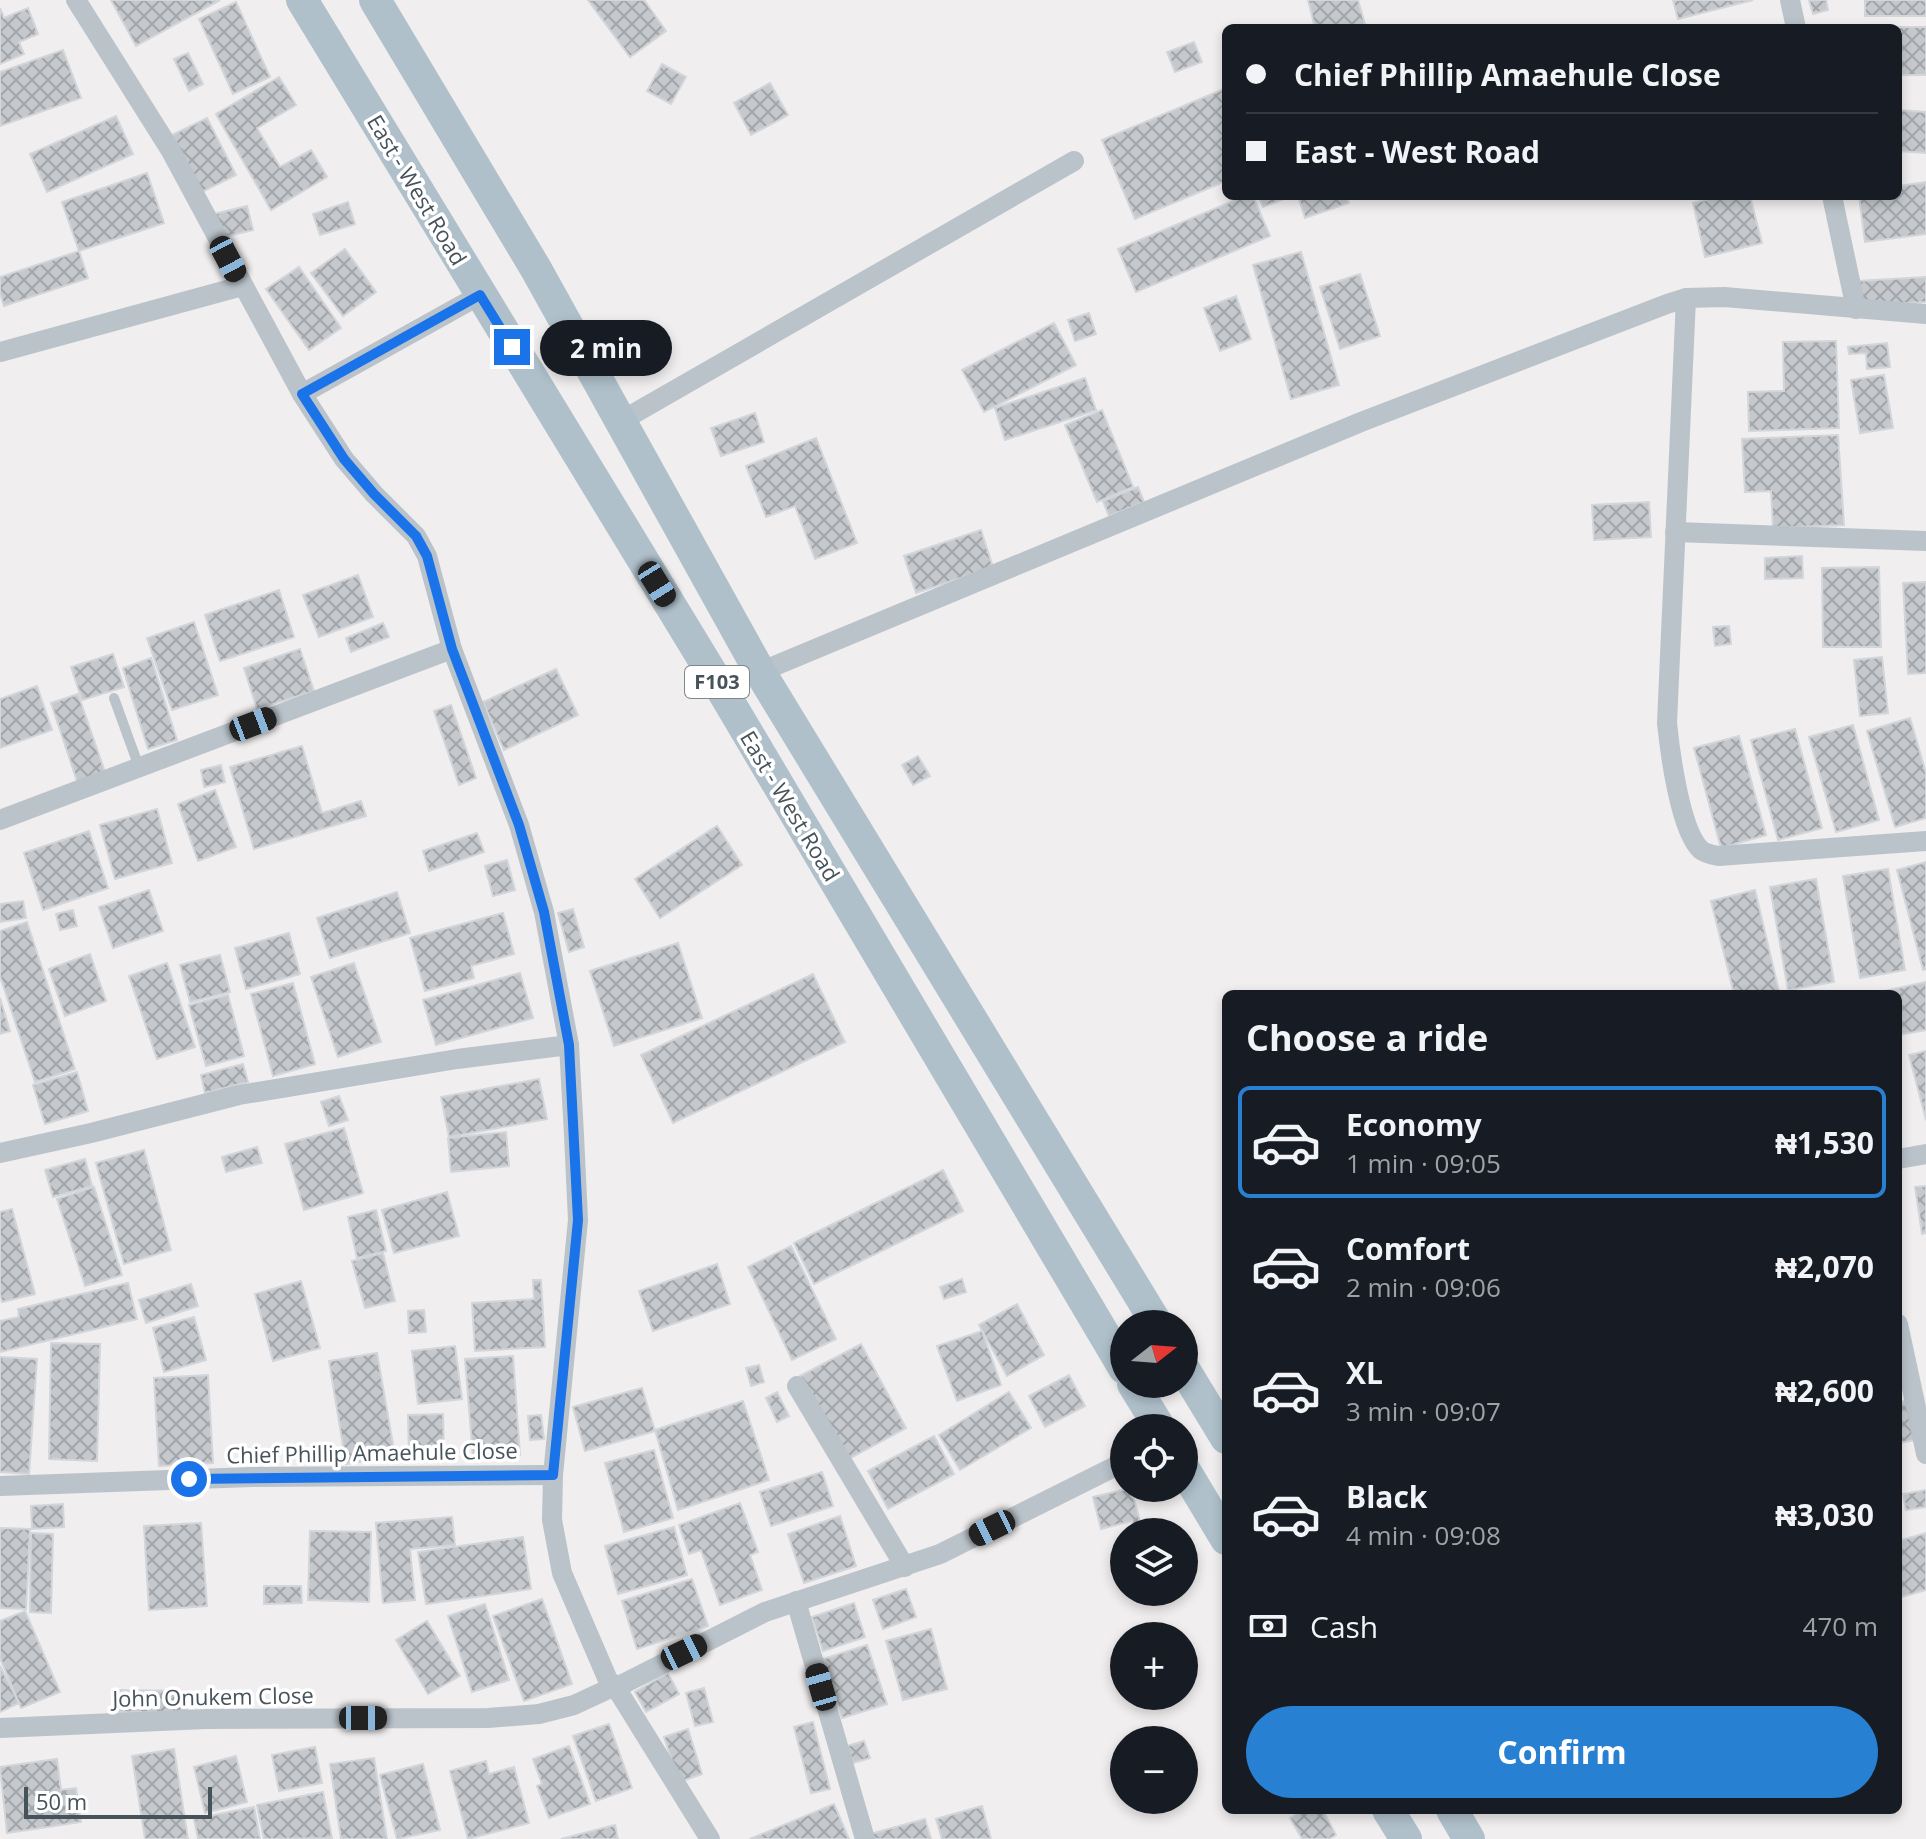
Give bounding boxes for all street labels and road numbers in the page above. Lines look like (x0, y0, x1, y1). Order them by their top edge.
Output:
street label: East - West Road (361, 109, 475, 270)
road number: F103 (685, 666, 749, 698)
street label: East - West Road (734, 725, 848, 886)
street label: Chief Phillip Amaehule Close (226, 1434, 518, 1470)
street label: John Onukem Close (110, 1679, 314, 1713)

